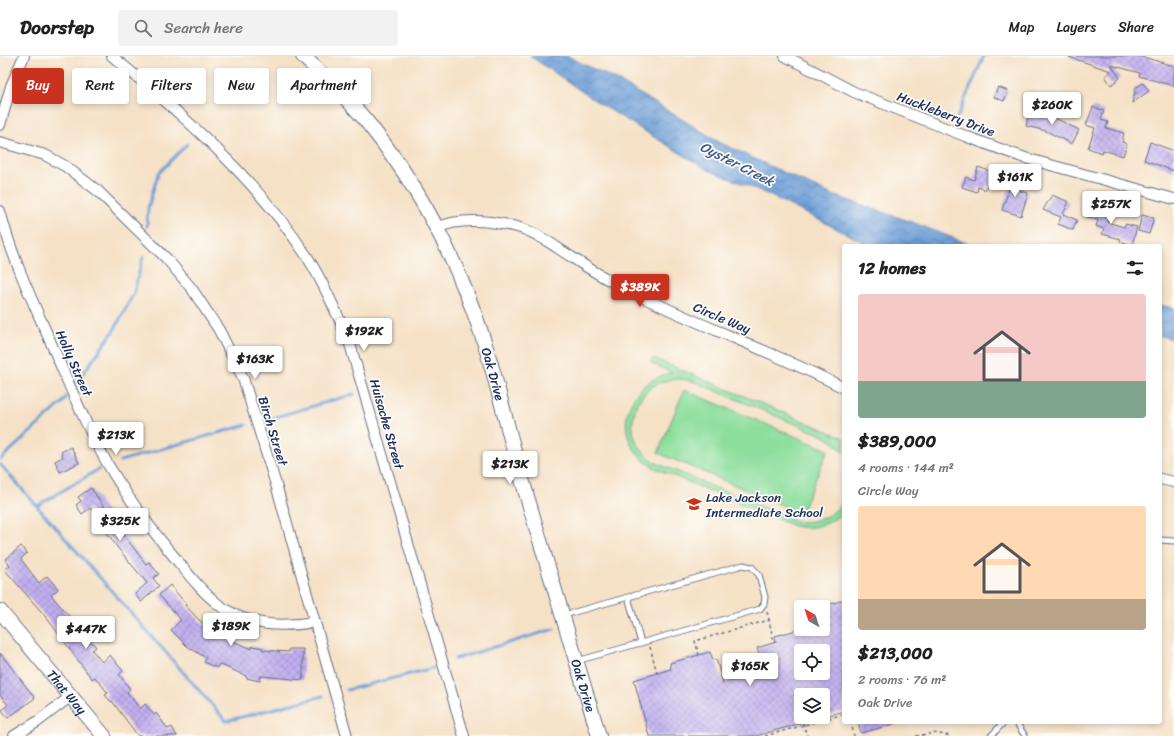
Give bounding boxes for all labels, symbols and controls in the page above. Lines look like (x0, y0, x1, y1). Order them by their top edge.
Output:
search box (118, 10, 398, 46)
text: Doorstep (20, 11, 94, 44)
text: Search here (164, 15, 243, 41)
text: Map (1009, 15, 1034, 40)
text: Layers (1056, 15, 1096, 40)
text: Share (1118, 15, 1154, 40)
icon: search (132, 17, 154, 39)
chip: Buy (12, 68, 64, 104)
chip: Rent (72, 68, 129, 104)
chip: Filters (137, 68, 206, 104)
chip: New (214, 68, 269, 104)
chip: Apartment (277, 68, 371, 104)
street label: Huckleberry Drive (894, 85, 999, 143)
pin: $260K (1024, 92, 1080, 126)
text: $260K (1032, 93, 1072, 116)
water label: Oyster Creek (695, 135, 780, 194)
pin: $161K (987, 164, 1043, 198)
text: $161K (997, 165, 1033, 188)
pin: $257K (1083, 191, 1139, 225)
text: $257K (1091, 192, 1131, 215)
text: 12 homes (858, 253, 926, 283)
icon: filters (1124, 257, 1146, 279)
pin: $389K (612, 274, 668, 308)
text: $389K (620, 275, 660, 298)
street label: Circle Way (690, 296, 755, 341)
pin: $192K (336, 318, 392, 352)
text: $192K (345, 319, 383, 342)
icon: home (966, 320, 1038, 392)
street label: Holly Street (49, 326, 99, 401)
street label: Oak Drive (475, 345, 512, 403)
pin: $163K (227, 346, 283, 380)
text: $163K (237, 347, 273, 370)
street label: Huisache Street (363, 376, 411, 473)
street label: Birch Street (252, 393, 295, 469)
pin: $213K (88, 422, 144, 456)
text: $213K (98, 423, 134, 446)
text: $389,000 (858, 426, 936, 456)
pin: $213K (482, 451, 538, 485)
text: $213K (492, 452, 528, 475)
text: 4 rooms · 144 m² (858, 456, 954, 479)
text: Circle Way (858, 479, 919, 502)
place label: Lake Jackson Intermediate School (705, 486, 823, 524)
school or university icon: Lake Jackson Intermediate School (685, 495, 703, 513)
pin: $325K (92, 508, 148, 542)
text: $325K (100, 509, 140, 532)
icon: home (966, 532, 1038, 604)
north arrow (794, 600, 830, 636)
map controls (794, 600, 830, 724)
pin: $189K (203, 613, 259, 647)
text: $189K (212, 614, 250, 637)
pin: $447K (58, 616, 114, 650)
text: $447K (66, 617, 106, 640)
text: $213,000 (858, 638, 933, 668)
button: locate (794, 644, 830, 680)
pin: $165K (722, 653, 778, 687)
text: $165K (731, 654, 769, 677)
street label: Oak Drive (565, 656, 603, 715)
street label: That Way (41, 664, 93, 720)
text: 2 rooms · 76 m² (858, 668, 946, 691)
button: layers (794, 688, 830, 724)
text: Oak Drive (858, 691, 912, 714)

